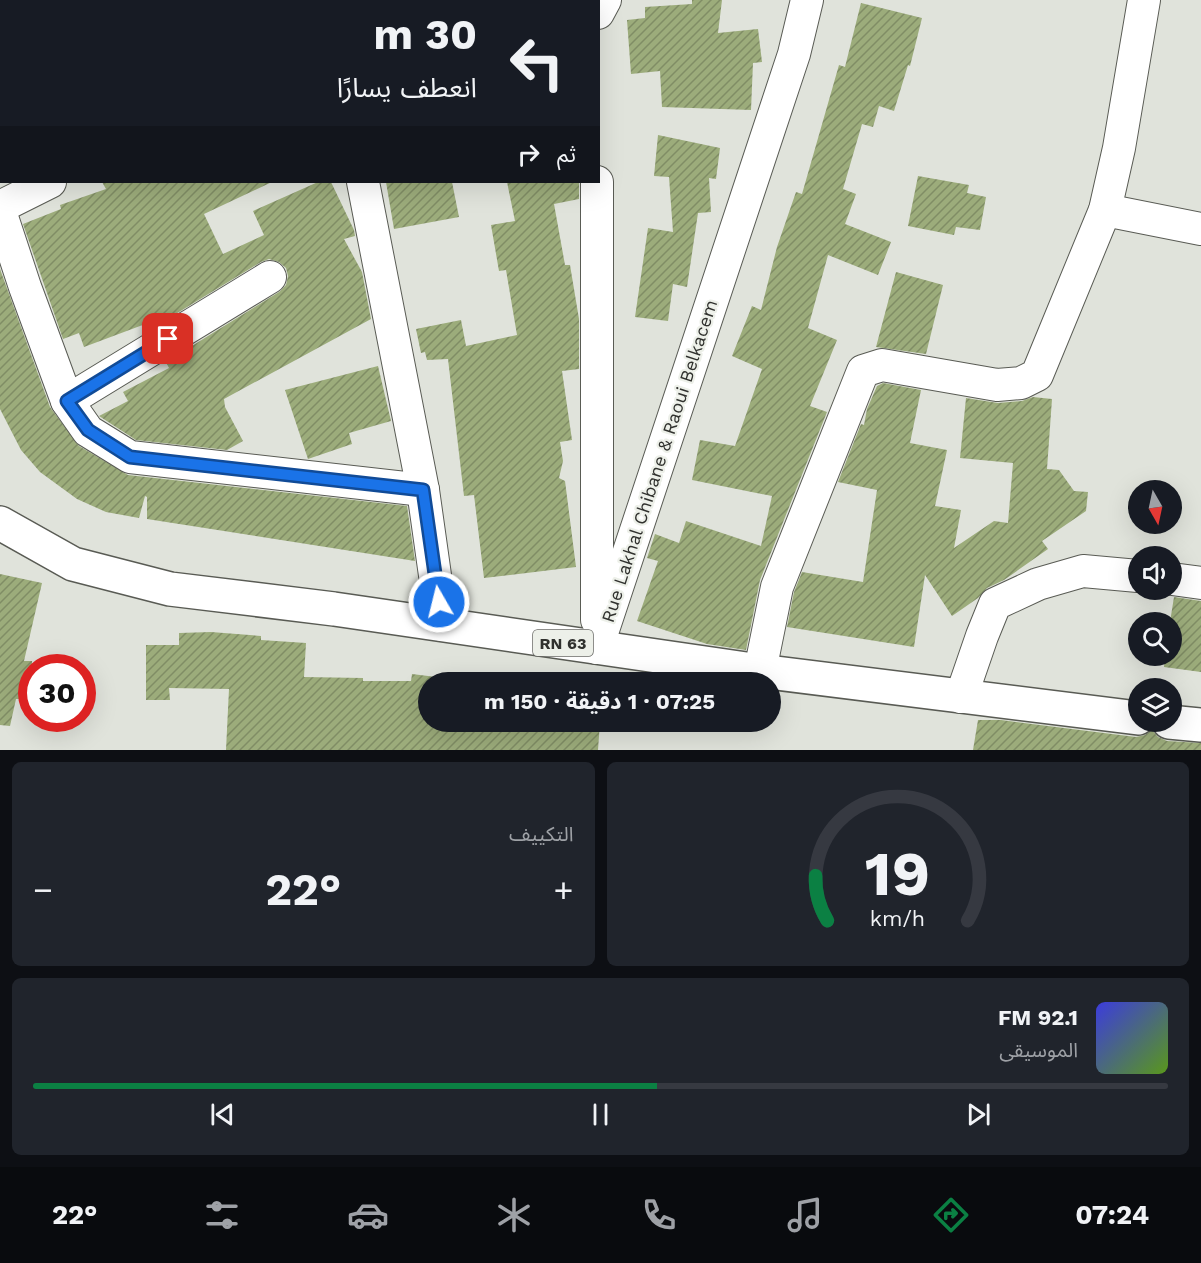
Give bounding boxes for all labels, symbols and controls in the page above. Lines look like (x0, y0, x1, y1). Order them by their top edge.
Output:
text: 30 m (373, 10, 477, 59)
icon: left (498, 24, 576, 102)
text: انعطف يسارًا (337, 72, 477, 104)
icon: right (512, 138, 545, 171)
text: ثم (557, 142, 576, 167)
street label: Rue Lakhal Chibane & Raoui Belkacem (597, 297, 721, 625)
pin (142, 313, 193, 364)
icon: arrive (151, 322, 184, 355)
north arrow (1128, 480, 1182, 534)
map controls (1128, 480, 1182, 732)
button: sound (1128, 546, 1182, 600)
position arrow (407, 570, 471, 634)
button: search (1128, 612, 1182, 666)
road number: RN 63 (533, 630, 593, 656)
speed limit sign: 30 (18, 654, 96, 732)
button: layers (1128, 678, 1182, 732)
text: 07:25 · 1 دقيقة · 150 m (484, 689, 715, 714)
text: التكييف (509, 822, 574, 846)
text: 19 (865, 837, 930, 910)
text: 22° (265, 863, 341, 916)
text: − (33, 870, 53, 909)
text: + (554, 870, 573, 909)
text: km/h (870, 906, 925, 931)
text: 92.1 FM (998, 1005, 1078, 1030)
text: الموسيقى (999, 1038, 1078, 1062)
icon: previous (206, 1098, 239, 1131)
icon: pause (584, 1098, 617, 1131)
icon: next (962, 1098, 995, 1131)
icon: filters (201, 1194, 243, 1236)
icon: car (347, 1194, 389, 1236)
icon: climate (493, 1194, 535, 1236)
icon: phone (638, 1194, 680, 1236)
icon: music (784, 1194, 826, 1236)
icon: directions (930, 1194, 972, 1236)
text: 22° (52, 1199, 97, 1231)
text: 07:24 (1075, 1199, 1149, 1231)

